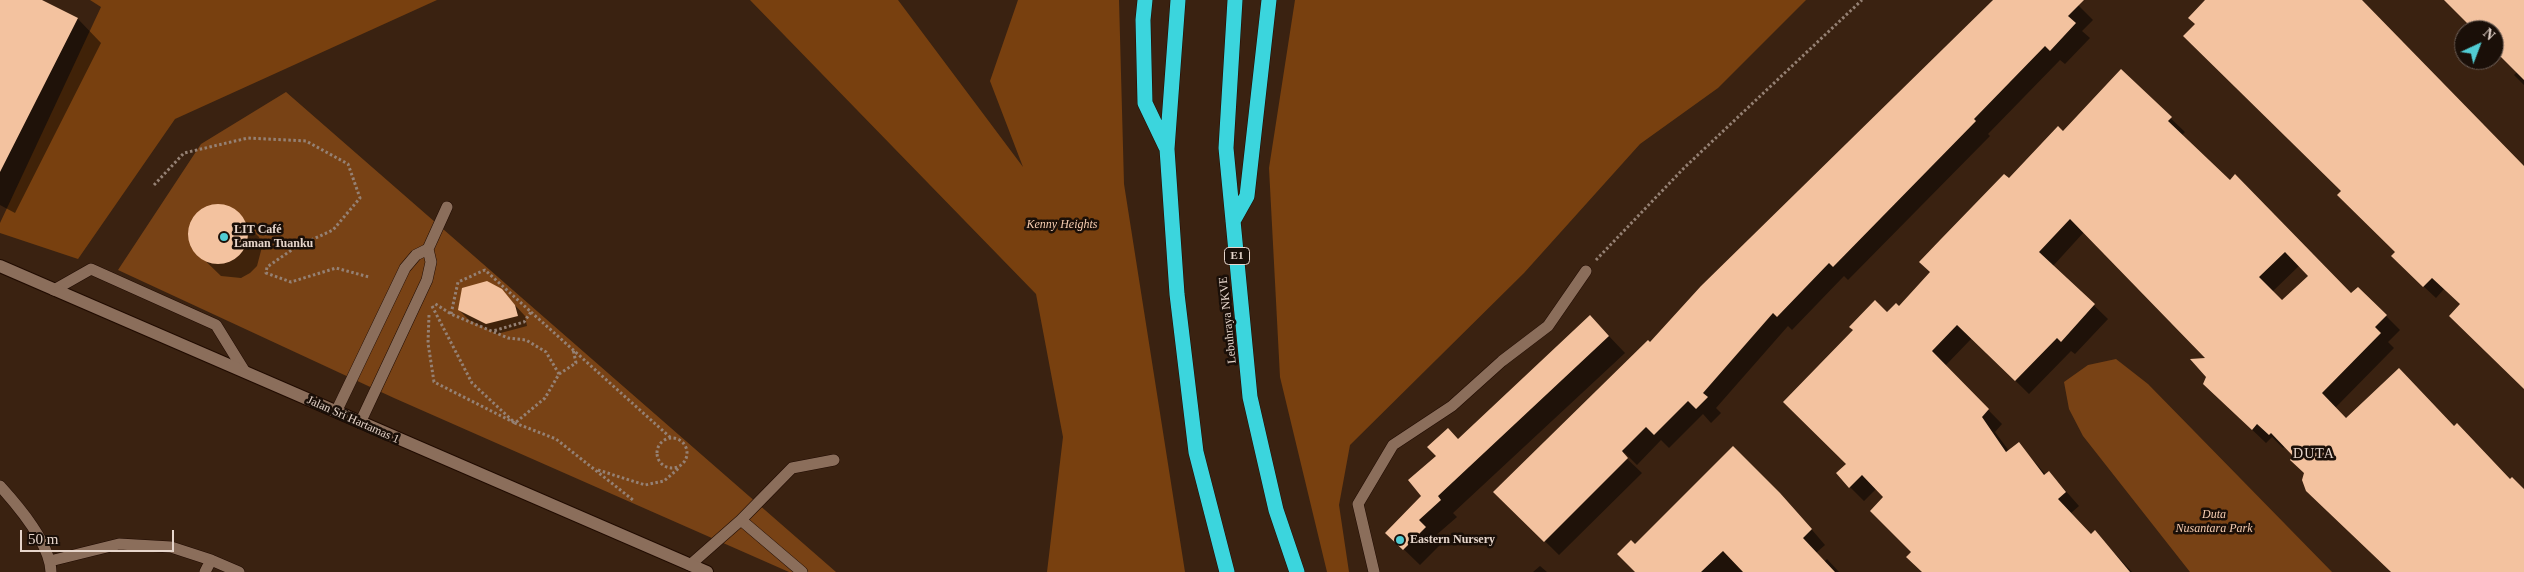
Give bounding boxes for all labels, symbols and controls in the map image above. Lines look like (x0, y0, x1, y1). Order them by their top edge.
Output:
north arrow (2454, 20, 2504, 70)
text: N (2480, 25, 2498, 43)
park label: Kenny Heights (1027, 218, 1097, 232)
place label: LIT Café Laman Tuanku (234, 223, 313, 251)
marker: LIT Café Laman Tuanku (218, 231, 230, 243)
road number: E1 (1224, 248, 1250, 264)
street label: Lebuhraya NKVE (1216, 276, 1240, 364)
street label: Jalan Sri Hartamas 1 (305, 393, 401, 447)
district label: DUTA (2293, 446, 2335, 462)
park label: Duta Nusantara Park (2175, 508, 2253, 536)
scale bar (22, 520, 176, 552)
text: 50 m (28, 531, 58, 547)
place label: Eastern Nursery (1410, 533, 1495, 547)
marker: Eastern Nursery (1394, 534, 1406, 546)

